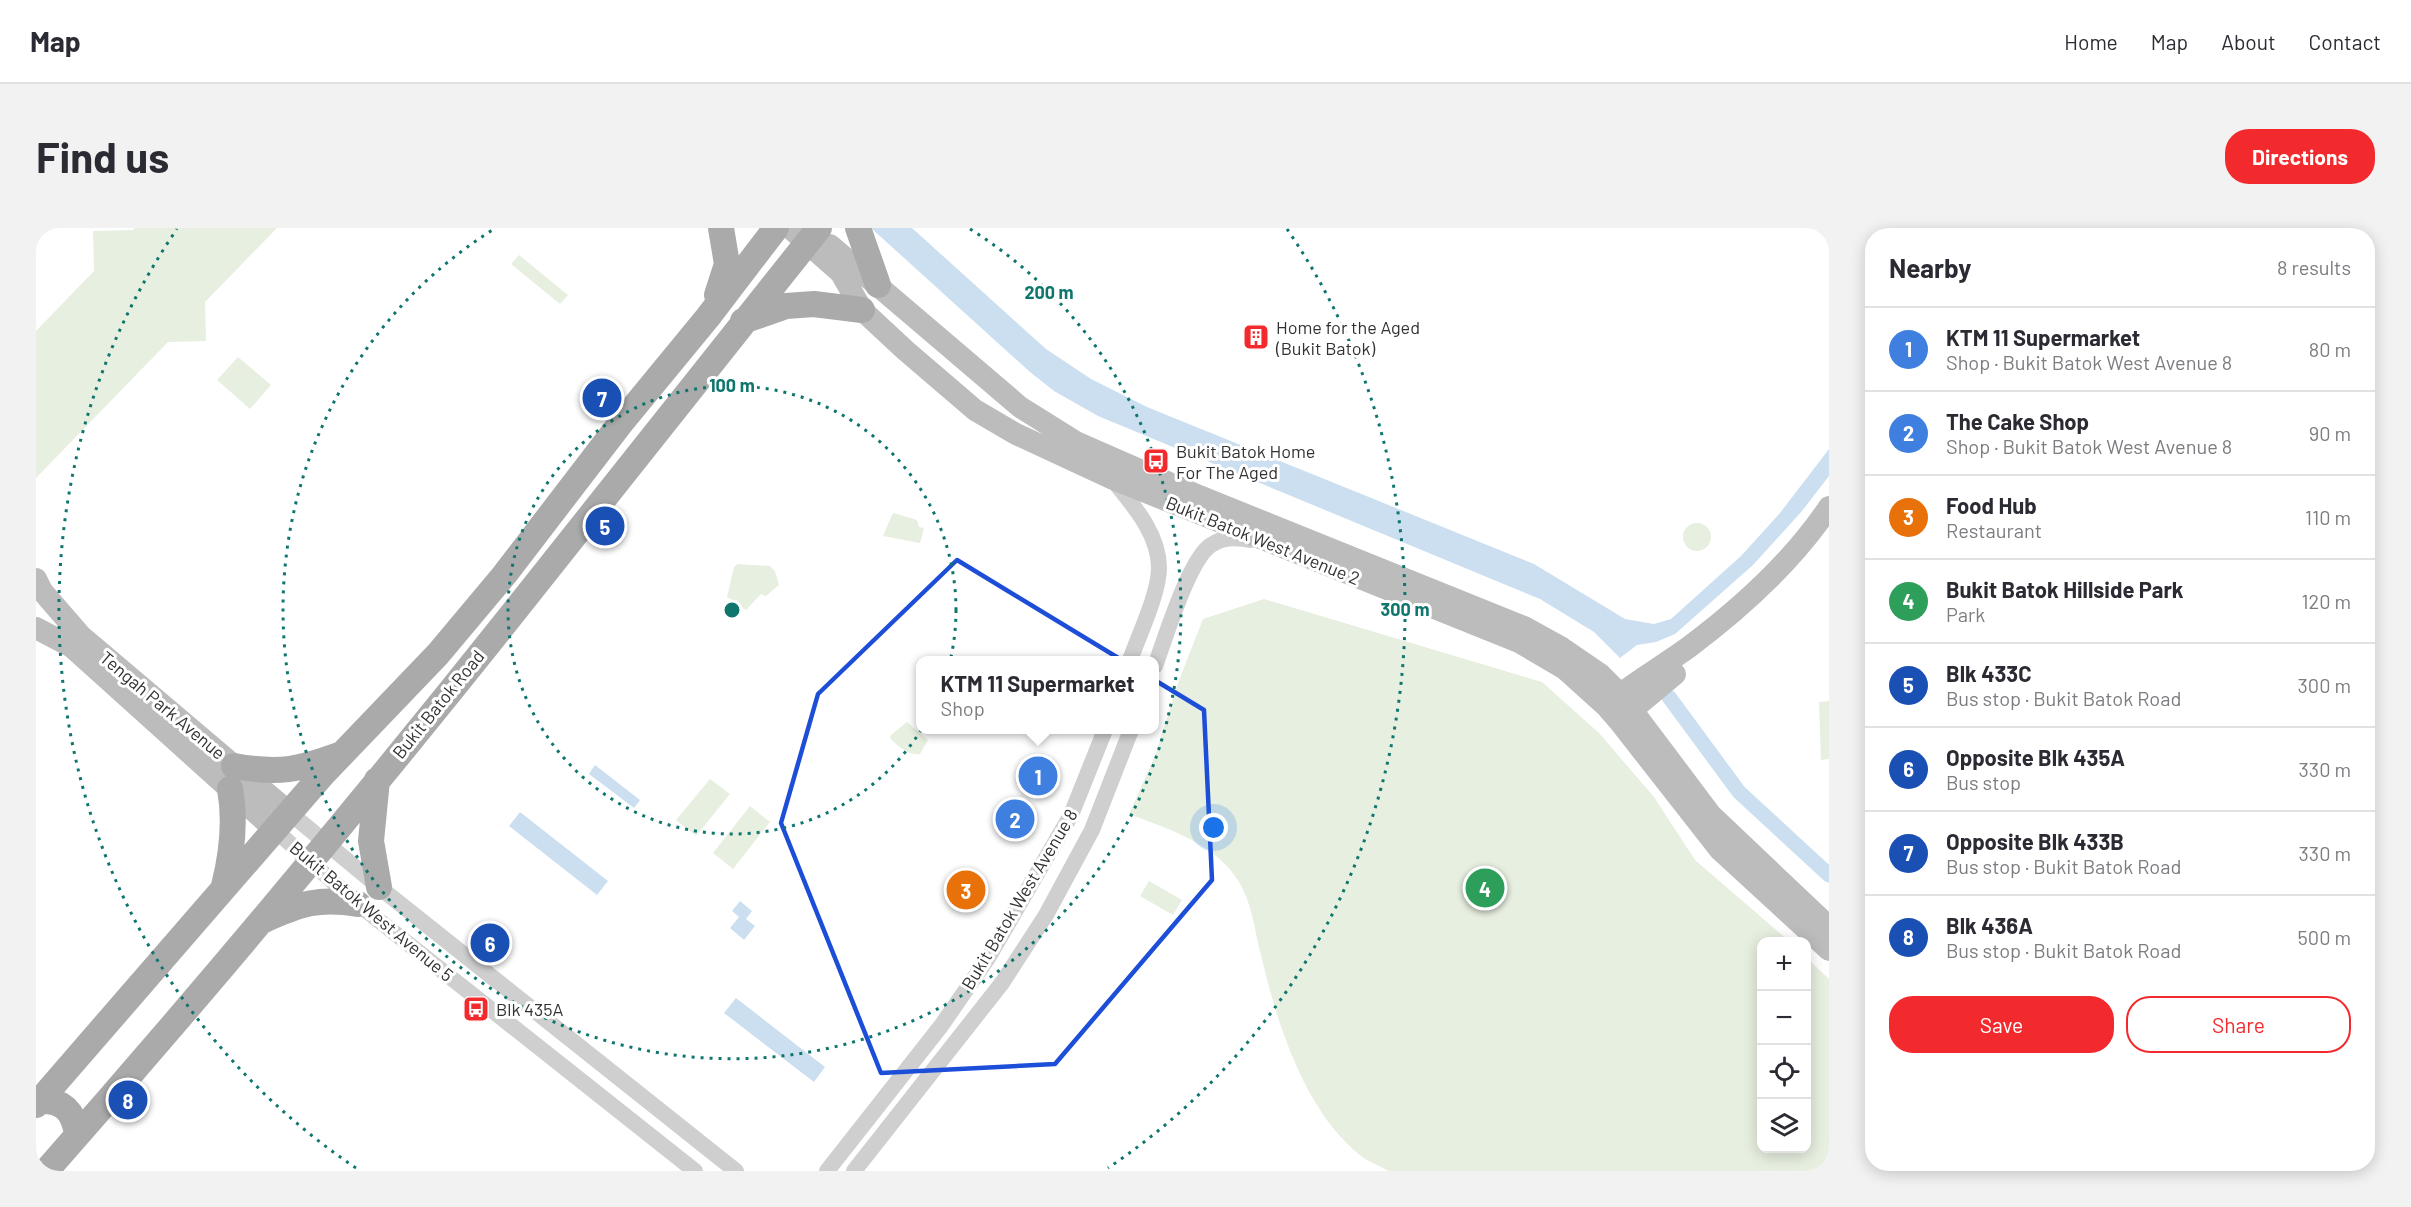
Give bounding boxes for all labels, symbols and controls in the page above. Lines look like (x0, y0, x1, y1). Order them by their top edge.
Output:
text: Map (30, 24, 81, 58)
text: Home (2064, 29, 2118, 54)
text: Map (2151, 29, 2188, 54)
text: About (2221, 29, 2276, 54)
text: Contact (2309, 29, 2381, 54)
button: Directions (2225, 129, 2375, 184)
text: Find us (36, 131, 169, 181)
text: Nearby (1889, 252, 1971, 283)
text: 8 results (2277, 255, 2351, 279)
text: 200 m (1024, 281, 1074, 303)
place label: Home for the Aged (Bukit Batok) (1275, 316, 1420, 359)
building icon: Home for the Aged (Bukit Batok) (1241, 322, 1271, 352)
text: KTM 11 Supermarket (1946, 324, 2140, 350)
text: 1 (1905, 337, 1912, 361)
text: 80 m (2309, 337, 2351, 361)
text: Shop · Bukit Batok West Avenue 8 (1946, 350, 2232, 374)
text: 100 m (709, 374, 755, 396)
pin: 7 (582, 376, 622, 420)
text: The Cake Shop (1946, 408, 2089, 434)
text: 2 (1903, 421, 1914, 445)
text: 90 m (2309, 421, 2351, 445)
text: Shop · Bukit Batok West Avenue 8 (1946, 434, 2232, 458)
place label: Bukit Batok Home For The Aged (1176, 440, 1315, 483)
bus stop icon: Bukit Batok Home For The Aged (1141, 446, 1171, 476)
street label: Bukit Batok West Avenue 2 (1163, 491, 1363, 589)
text: Food Hub (1946, 492, 2037, 518)
pin: 5 (586, 504, 624, 548)
text: 3 (1903, 505, 1914, 529)
text: 110 m (2305, 505, 2351, 529)
text: Restaurant (1946, 518, 2042, 542)
text: Bukit Batok Hillside Park (1946, 576, 2184, 602)
text: 4 (1902, 589, 1915, 613)
text: 120 m (2301, 589, 2351, 613)
text: 300 m (1381, 598, 1429, 620)
centre of rings (722, 600, 742, 620)
text: Park (1946, 602, 1985, 626)
street label: Bukit Batok Road (388, 645, 488, 763)
street label: Tengah Park Avenue (96, 646, 230, 764)
popup (916, 656, 1159, 734)
text: Blk 433C (1946, 660, 2032, 686)
text: KTM 11 Supermarket (940, 670, 1135, 696)
text: 5 (1903, 673, 1914, 697)
text: 300 m (2298, 673, 2351, 697)
text: Bus stop · Bukit Batok Road (1946, 686, 2181, 710)
text: Shop (940, 696, 985, 720)
text: Opposite Blk 435A (1946, 744, 2125, 770)
pin: 1 (1018, 754, 1058, 798)
text: 6 (1903, 757, 1914, 781)
text: 330 m (2299, 757, 2351, 781)
text: Bus stop (1946, 770, 2021, 794)
pin: 2 (996, 796, 1034, 842)
street label: Bukit Batok West Avenue 8 (956, 805, 1082, 993)
your location (1199, 813, 1228, 842)
text: Opposite Blk 433B (1946, 828, 2124, 854)
street label: Bukit Batok West Avenue 5 (286, 836, 458, 986)
text: 7 (1904, 841, 1913, 865)
text: 330 m (2299, 841, 2351, 865)
text: Bus stop · Bukit Batok Road (1946, 854, 2181, 878)
pin: 4 (1466, 866, 1504, 910)
pin: 3 (946, 868, 986, 912)
text: Blk 436A (1946, 912, 2033, 938)
pin: 6 (470, 920, 510, 966)
text: 8 (1903, 925, 1914, 949)
text: 500 m (2298, 925, 2351, 949)
map controls (1757, 937, 1811, 1153)
button: + (1757, 937, 1811, 991)
text: Bus stop · Bukit Batok Road (1946, 938, 2181, 962)
button: − (1757, 991, 1811, 1045)
bus stop icon: Blk 435A (461, 994, 491, 1024)
button: Save (1889, 996, 2114, 1053)
button: Share (2126, 996, 2351, 1053)
place label: Blk 435A (496, 998, 564, 1020)
button: locate (1757, 1045, 1811, 1099)
pin: 8 (108, 1078, 148, 1122)
button: layers (1757, 1099, 1811, 1153)

